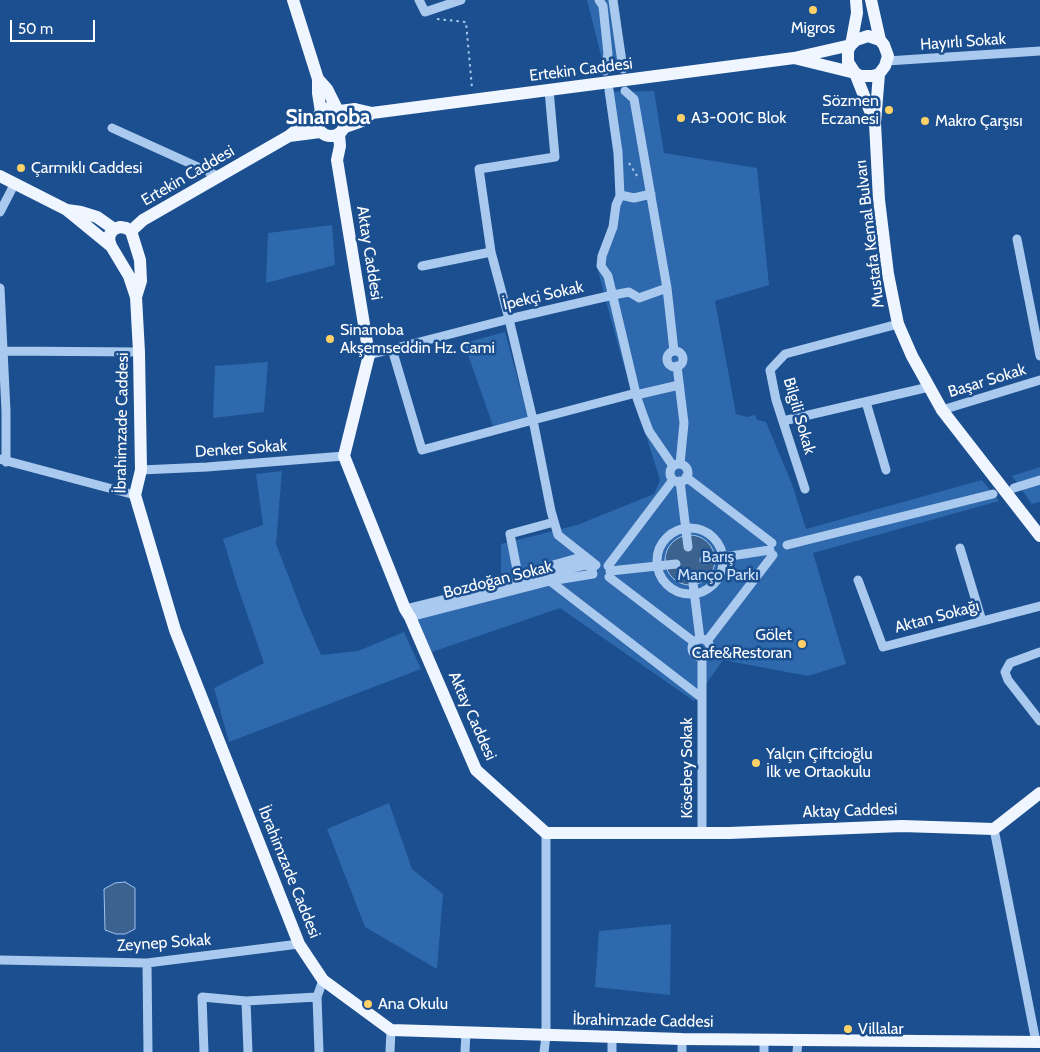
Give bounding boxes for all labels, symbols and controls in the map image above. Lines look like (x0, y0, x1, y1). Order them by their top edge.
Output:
marker: Migros (807, 4, 819, 16)
scale bar (12, 10, 98, 42)
place label: Migros (791, 18, 835, 38)
text: 50 m (18, 20, 53, 38)
street label: Hayırlı Sokak (919, 29, 1007, 55)
street label: Ertekin Caddesi (528, 54, 634, 86)
place label: Sözmen Eczanesi (821, 91, 879, 129)
marker: Sözmen Eczanesi (883, 104, 895, 116)
district label: Sinanoba (285, 105, 371, 131)
place label: A3-001C Blok (691, 108, 786, 128)
place label: Makro Çarşısı (935, 111, 1023, 131)
marker: A3-001C Blok (675, 112, 687, 124)
marker: Makro Çarşısı (919, 115, 931, 127)
street label: Ertekin Caddesi (138, 142, 238, 210)
place label: Çarmıklı Caddesi (31, 158, 142, 178)
street label: Mustafa Kemal Bulvarı (851, 159, 889, 309)
marker: Çarmıklı Caddesi (15, 162, 27, 174)
street label: Aktay Caddesi (352, 205, 386, 301)
street label: İpekçi Sokak (501, 277, 585, 315)
place label: Sinanoba Akşemseddin Hz. Cami (340, 320, 495, 358)
marker: Sinanoba Akşemseddin Hz. Cami (324, 333, 336, 345)
street label: İbrahimzade Caddesi (111, 352, 133, 494)
street label: Başar Sokak (946, 360, 1028, 402)
street label: Bilgili Sokak (779, 375, 819, 457)
street label: Denker Sokak (194, 436, 288, 462)
park label: Barış Manço Parkı (677, 547, 759, 585)
street label: Bozdoğan Sokak (442, 557, 554, 603)
street label: Aktan Sokağı (893, 596, 981, 638)
place label: Gölet Cafe&Restoran (692, 625, 792, 663)
marker: Gölet Cafe&Restoran (796, 638, 808, 650)
street label: Aktay Caddesi (444, 669, 500, 763)
street label: Kösebey Sokak (677, 718, 697, 818)
place label: Yalçın Çiftcioğlu İlk ve Ortaokulu (766, 744, 873, 782)
marker: Yalçın Çiftcioğlu İlk ve Ortaokulu (750, 757, 762, 769)
street label: Aktay Caddesi (802, 800, 898, 822)
street label: İbrahimzade Caddesi (254, 803, 324, 941)
street label: Zeynep Sokak (116, 930, 212, 956)
place label: Ana Okulu (378, 994, 448, 1014)
marker: Ana Okulu (362, 998, 374, 1010)
street label: İbrahimzade Caddesi (572, 1010, 714, 1032)
place label: Villalar (858, 1019, 904, 1039)
marker: Villalar (842, 1023, 854, 1035)

